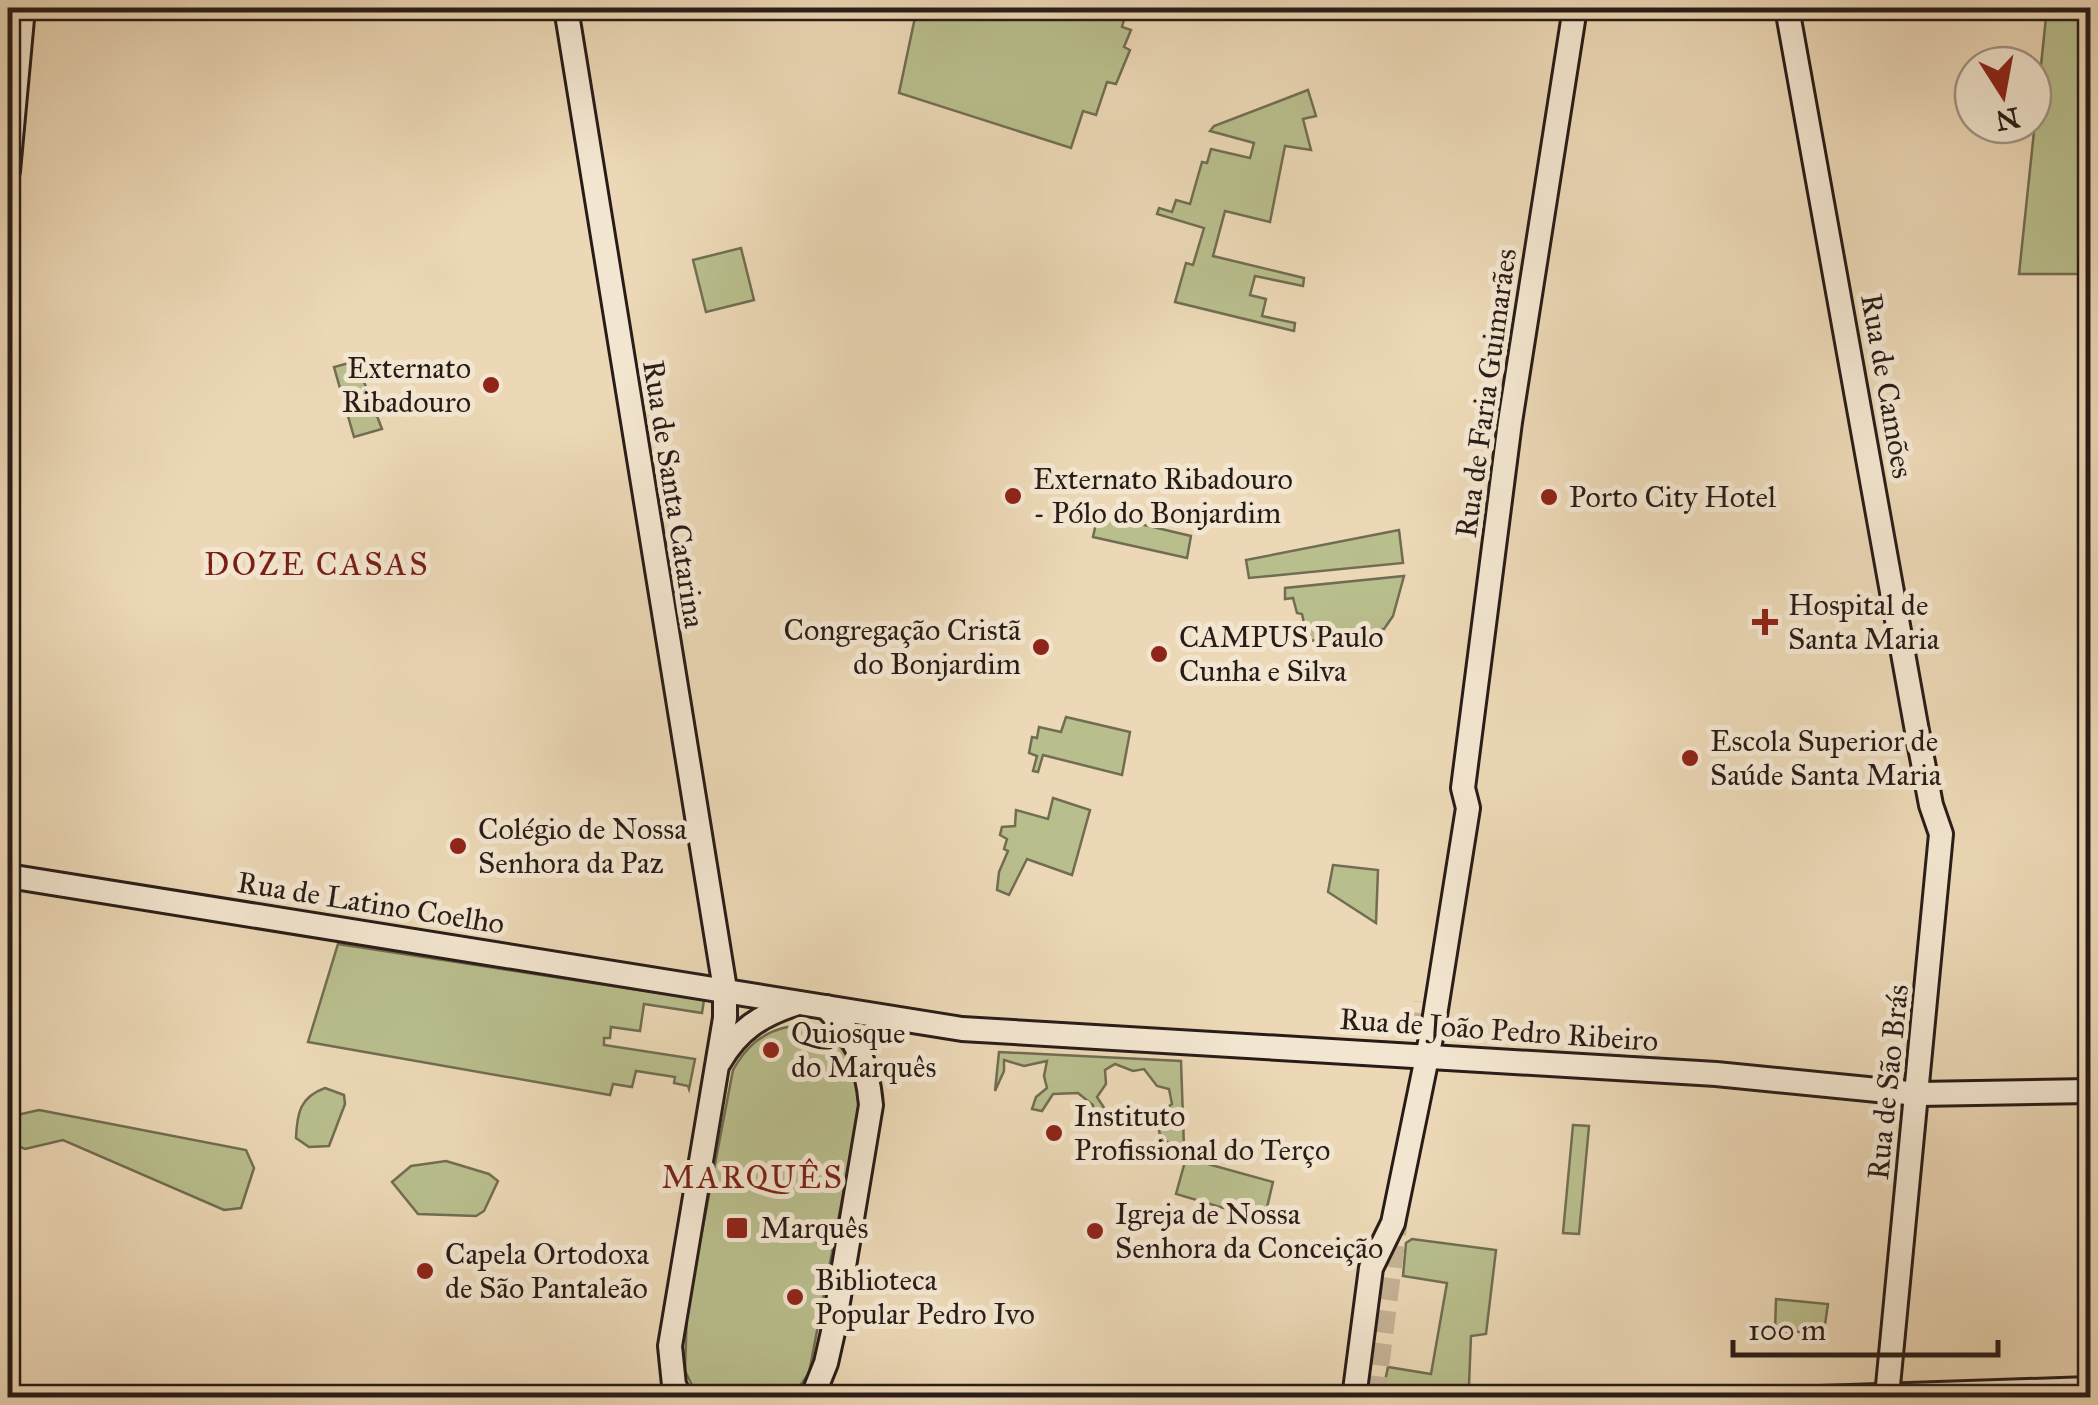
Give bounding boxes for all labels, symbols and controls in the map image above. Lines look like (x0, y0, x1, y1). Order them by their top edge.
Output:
north arrow (1953, 45, 2053, 145)
text: N (1992, 100, 2023, 139)
street label: Rua de Faria Guimarães (1448, 246, 1524, 540)
street label: Rua de Camões (1853, 291, 1921, 481)
place label: Externato Ribadouro (342, 350, 471, 420)
street label: Rua de Santa Catarina (635, 358, 713, 631)
marker: Externato Ribadouro (480, 374, 502, 396)
place label: Externato Ribadouro - Pólo do Bonjardim (1033, 461, 1293, 531)
place label: Porto City Hotel (1569, 479, 1777, 515)
marker: Externato Ribadouro - Pólo do Bonjardim (1002, 485, 1024, 507)
marker: Porto City Hotel (1538, 486, 1560, 508)
district label: DOZE CASAS (204, 545, 430, 584)
place label: Hospital de Santa Maria (1788, 587, 1940, 657)
marker: Hospital de Santa Maria (1752, 609, 1778, 635)
place label: Congregação Cristã do Bonjardim (783, 612, 1021, 682)
place label: CAMPUS Paulo Cunha e Silva (1179, 619, 1384, 689)
marker: Congregação Cristã do Bonjardim (1030, 636, 1052, 658)
marker: CAMPUS Paulo Cunha e Silva (1148, 643, 1170, 665)
place label: Escola Superior de Saúde Santa Maria (1710, 723, 1942, 793)
marker: Escola Superior de Saúde Santa Maria (1679, 747, 1701, 769)
place label: Colégio de Nossa Senhora da Paz (478, 811, 687, 881)
marker: Colégio de Nossa Senhora da Paz (447, 835, 469, 857)
street label: Rua de Latino Coelho (235, 864, 507, 942)
street label: Rua de São Brás (1860, 983, 1916, 1181)
street label: Rua de João Pedro Ribeiro (1339, 1001, 1659, 1059)
place label: Quiosque do Marquês (791, 1015, 936, 1085)
marker: Quiosque do Marquês (760, 1039, 782, 1061)
place label: Instituto Profissional do Terço (1074, 1098, 1330, 1168)
marker: Instituto Profissional do Terço (1043, 1122, 1065, 1144)
district label: MARQUÊS (662, 1158, 844, 1197)
place label: Igreja de Nossa Senhora da Conceição (1115, 1196, 1383, 1266)
place label: Marquês (760, 1210, 869, 1246)
marker: Marquês (724, 1215, 750, 1241)
marker: Igreja de Nossa Senhora da Conceição (1084, 1220, 1106, 1242)
place label: Capela Ortodoxa de São Pantaleão (445, 1236, 649, 1306)
marker: Capela Ortodoxa de São Pantaleão (414, 1260, 436, 1282)
place label: Biblioteca Popular Pedro Ivo (815, 1262, 1035, 1332)
marker: Biblioteca Popular Pedro Ivo (784, 1286, 806, 1308)
scale bar (1733, 1295, 1998, 1357)
text: 100 m (1748, 1312, 1826, 1348)

